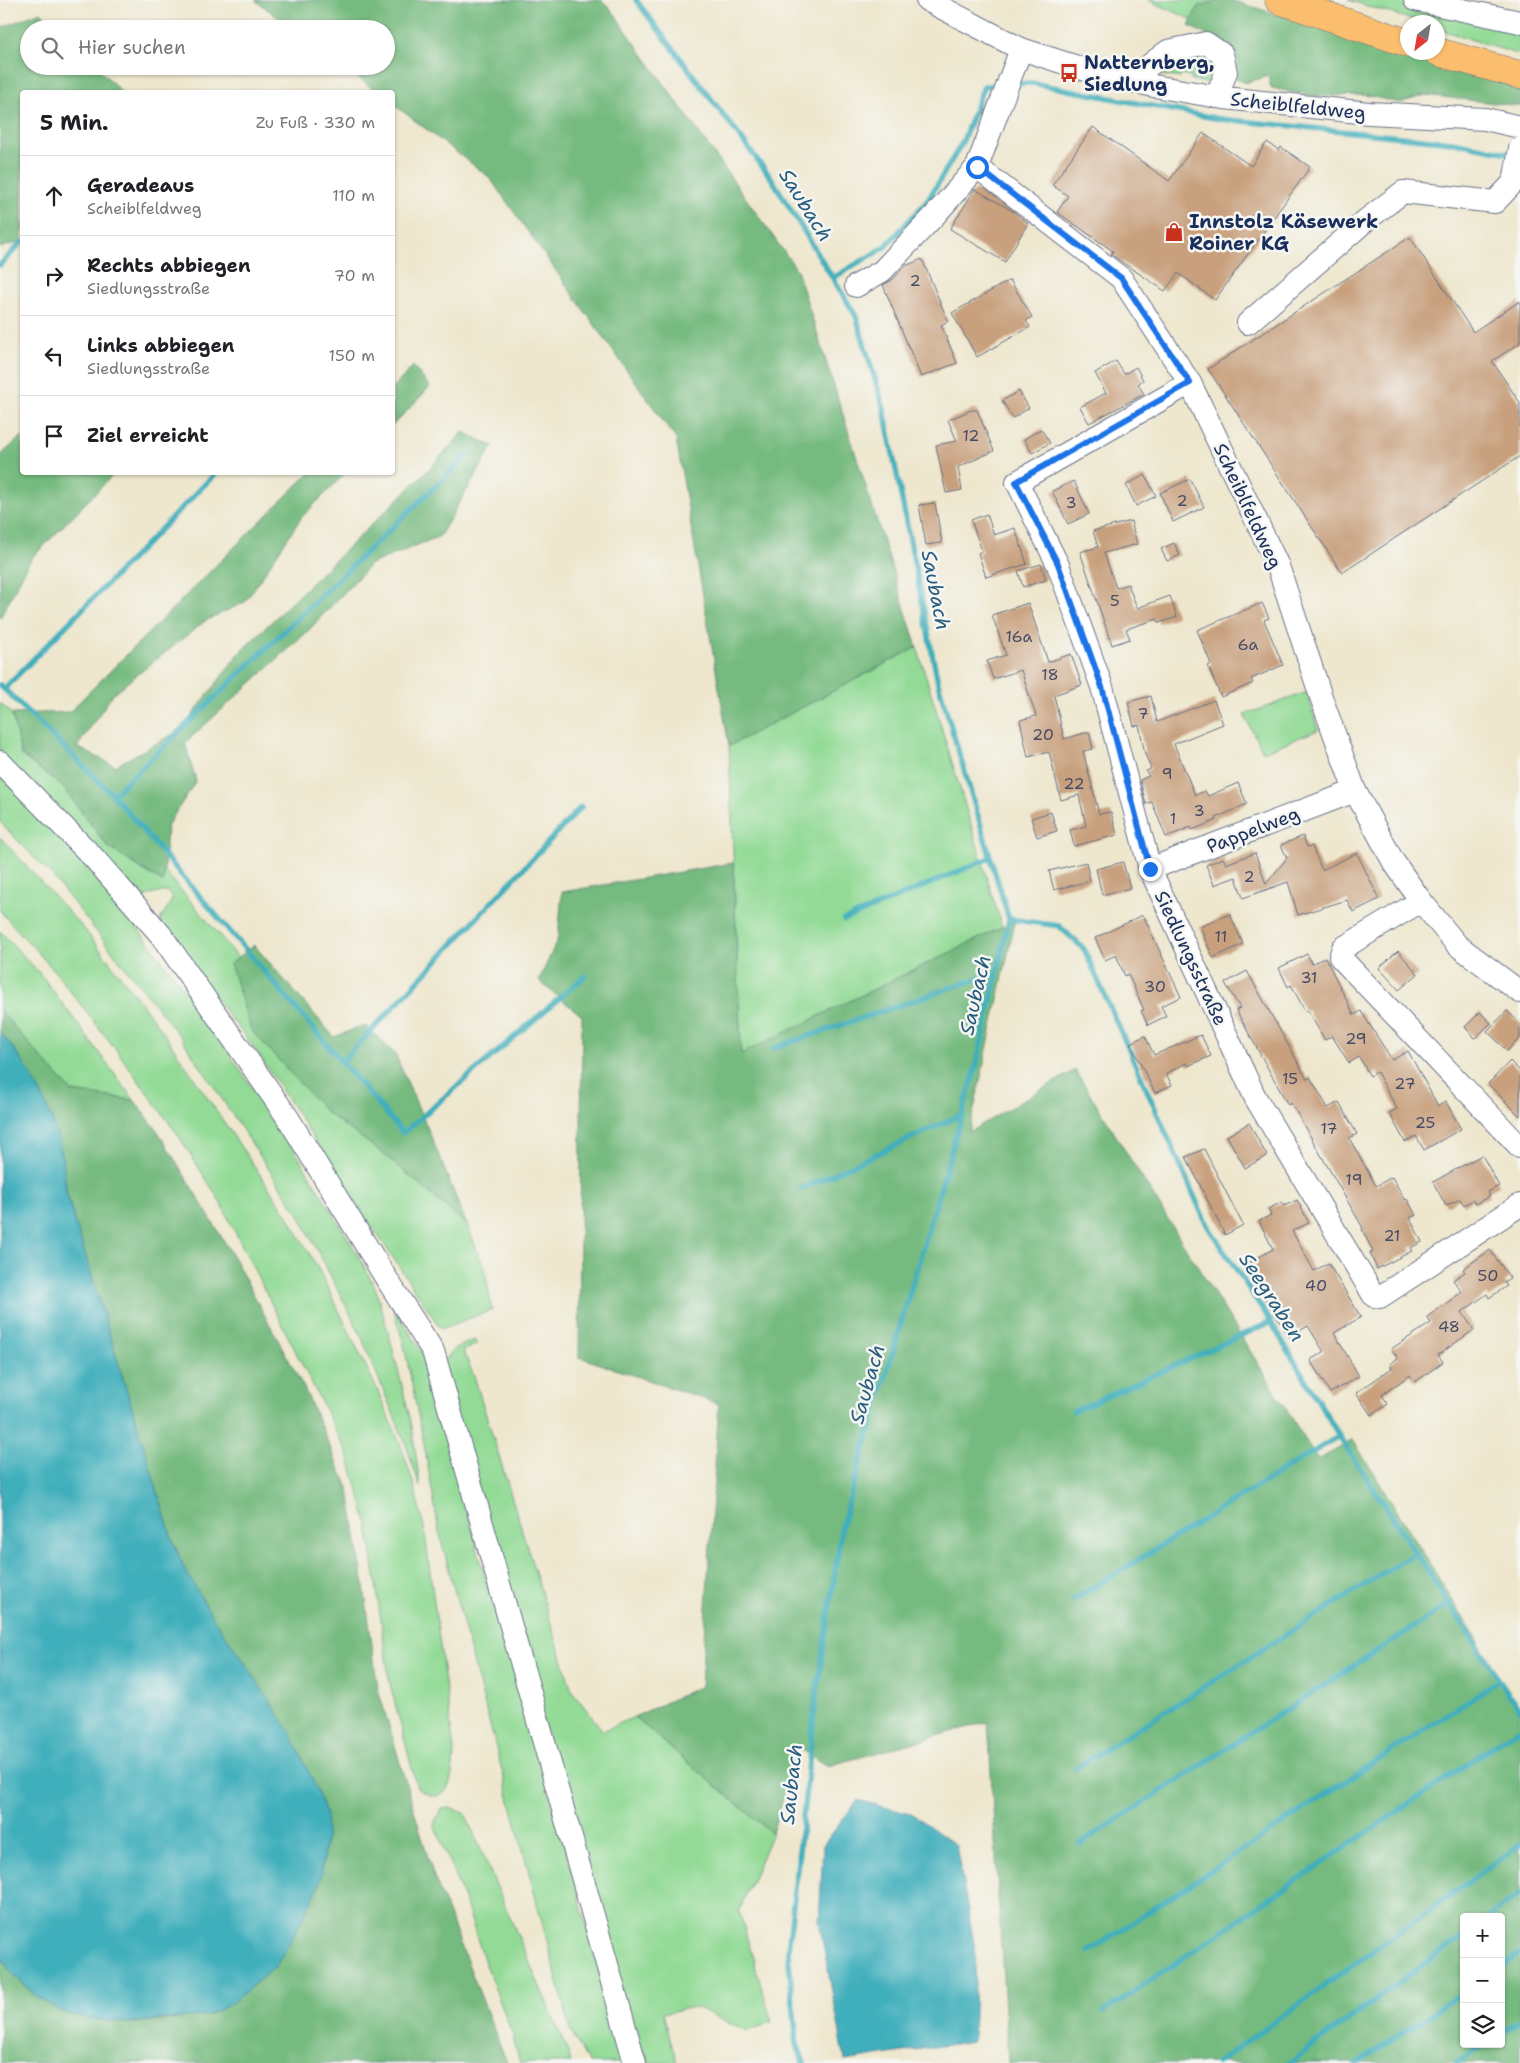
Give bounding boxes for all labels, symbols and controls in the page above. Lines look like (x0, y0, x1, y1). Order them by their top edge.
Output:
north arrow (1400, 15, 1445, 60)
search box (20, 20, 395, 75)
icon: search (38, 34, 66, 62)
text: Hier suchen (78, 35, 186, 60)
place label: Natternberg, Siedlung (1084, 50, 1215, 97)
bus stop icon: Natternberg, Siedlung (1058, 62, 1080, 84)
street label: Scheiblfeldweg (1229, 86, 1367, 126)
text: 5 Min. (40, 109, 109, 137)
text: Zu Fuß · 330 m (256, 112, 375, 133)
route start (966, 156, 989, 179)
water label: Saubach (773, 164, 839, 246)
text: Geradeaus (87, 173, 194, 198)
icon: ahead (40, 182, 68, 210)
text: 110 m (332, 185, 375, 206)
text: Scheiblfeldweg (87, 198, 202, 219)
place label: Innstolz Käsewerk Roiner KG (1189, 209, 1378, 256)
shop icon: Innstolz Käsewerk Roiner KG (1163, 221, 1185, 243)
text: Rechts abbiegen (87, 253, 251, 278)
icon: right (40, 262, 68, 290)
text: 70 m (334, 265, 375, 286)
house number: 2 (909, 270, 921, 291)
text: Siedlungsstraße (87, 278, 210, 299)
text: Links abbiegen (87, 333, 234, 358)
icon: left (40, 342, 68, 370)
text: 150 m (328, 345, 375, 366)
text: Siedlungsstraße (87, 358, 210, 379)
icon: arrive (40, 422, 68, 450)
text: Ziel erreicht (87, 423, 208, 448)
house number: 12 (962, 425, 980, 446)
street label: Scheiblfeldweg (1208, 439, 1288, 573)
house number: 2 (1176, 490, 1188, 511)
house number: 3 (1065, 492, 1077, 513)
water label: Saubach (915, 548, 957, 632)
house number: 5 (1110, 590, 1120, 611)
house number: 16a (1005, 626, 1033, 647)
house number: 6a (1238, 634, 1258, 655)
house number: 18 (1041, 664, 1059, 685)
house number: 7 (1137, 703, 1149, 724)
house number: 20 (1032, 724, 1054, 745)
house number: 9 (1161, 763, 1173, 784)
house number: 22 (1063, 773, 1085, 794)
house number: 3 (1193, 800, 1205, 821)
street label: Pappelweg (1203, 801, 1303, 859)
house number: 1 (1170, 808, 1176, 829)
route end (1139, 858, 1162, 881)
house number: 2 (1243, 866, 1255, 887)
street label: Siedlungsstraße (1149, 886, 1233, 1030)
house number: 11 (1215, 926, 1227, 947)
water label: Saubach (953, 953, 997, 1037)
house number: 31 (1300, 967, 1318, 988)
house number: 30 (1144, 976, 1166, 997)
house number: 29 (1345, 1028, 1367, 1049)
house number: 15 (1282, 1068, 1298, 1089)
house number: 27 (1394, 1073, 1416, 1094)
house number: 25 (1415, 1112, 1435, 1133)
house number: 17 (1320, 1118, 1338, 1139)
house number: 19 (1345, 1169, 1363, 1190)
house number: 21 (1383, 1225, 1401, 1246)
water label: Seegraben (1234, 1248, 1310, 1346)
house number: 50 (1478, 1265, 1498, 1286)
house number: 40 (1305, 1275, 1327, 1296)
house number: 48 (1438, 1316, 1460, 1337)
water label: Saubach (843, 1341, 891, 1427)
water label: Saubach (774, 1742, 808, 1826)
map controls (1460, 1913, 1505, 2048)
button: + (1460, 1913, 1505, 1958)
button: − (1460, 1958, 1505, 2003)
button: layers (1460, 2003, 1505, 2048)

